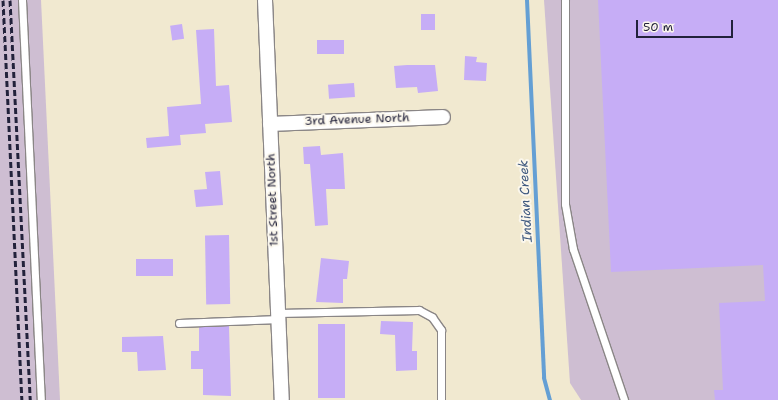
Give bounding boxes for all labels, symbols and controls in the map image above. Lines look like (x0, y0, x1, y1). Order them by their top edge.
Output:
scale bar (638, 12, 735, 38)
text: 50 m (643, 19, 673, 35)
street label: 3rd Avenue North (304, 111, 410, 129)
street label: 1st Street North (264, 153, 282, 247)
water label: Indian Creek (516, 159, 536, 243)

